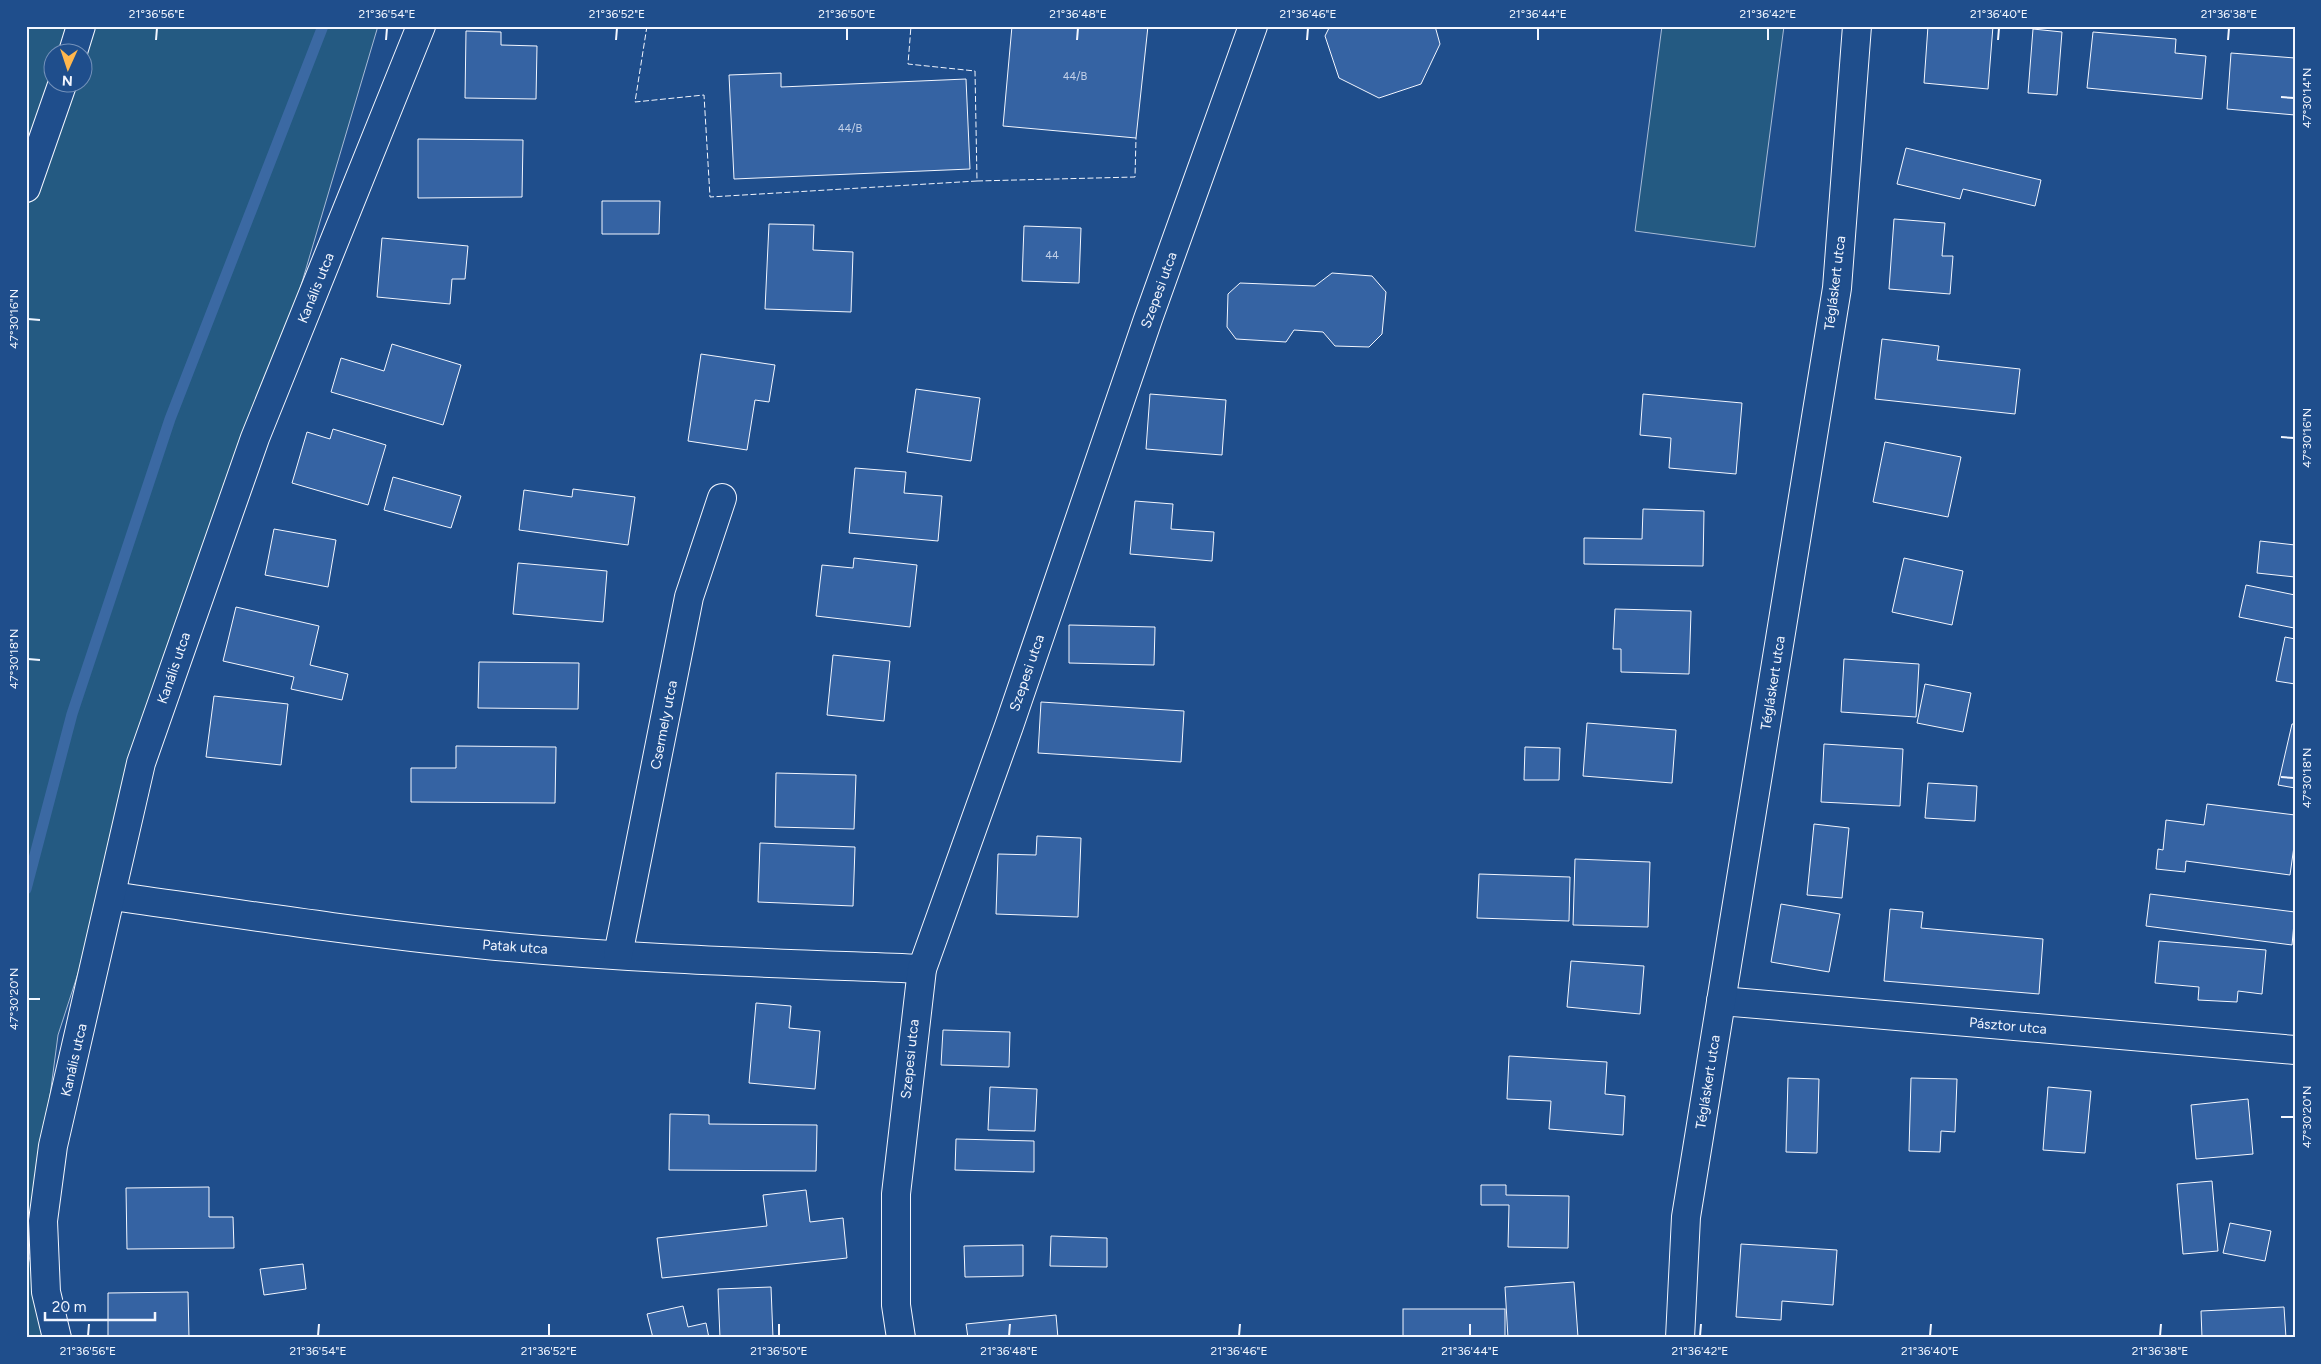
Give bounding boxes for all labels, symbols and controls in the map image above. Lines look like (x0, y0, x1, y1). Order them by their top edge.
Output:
text: 21°36'56"E (129, 7, 185, 21)
text: 21°36'54"E (358, 7, 416, 21)
text: 21°36'52"E (589, 7, 645, 21)
text: 21°36'50"E (818, 7, 876, 21)
text: 21°36'48"E (1049, 7, 1107, 21)
text: 21°36'46"E (1279, 7, 1337, 21)
text: 21°36'44"E (1509, 7, 1567, 21)
text: 21°36'42"E (1740, 7, 1796, 21)
text: 21°36'40"E (1970, 7, 2028, 21)
text: 21°36'38"E (2201, 7, 2257, 21)
north arrow (42, 42, 92, 92)
text: 47°30'14"N (2300, 68, 2314, 128)
house number: 44/B (1063, 70, 1088, 83)
text: N (61, 72, 73, 89)
house number: 44/B (838, 122, 863, 135)
street label: Tégláskert utca (1821, 235, 1849, 331)
house number: 44 (1045, 249, 1059, 262)
street label: Szepesi utca (1137, 249, 1181, 331)
street label: Kanális utca (294, 250, 338, 326)
text: 47°30'16"N (7, 289, 21, 349)
text: 47°30'16"N (2300, 408, 2314, 468)
text: 47°30'18"N (7, 629, 21, 689)
street label: Kanális utca (154, 630, 194, 706)
street label: Szepesi utca (1006, 632, 1048, 714)
street label: Tégláskert utca (1757, 635, 1789, 731)
street label: Csermely utca (647, 679, 681, 771)
text: 47°30'18"N (2300, 748, 2314, 808)
street label: Patak utca (482, 936, 548, 958)
text: 47°30'20"N (7, 968, 21, 1030)
street label: Pásztor utca (1968, 1014, 2048, 1038)
street label: Szepesi utca (897, 1018, 923, 1100)
street label: Kanális utca (57, 1022, 91, 1098)
street label: Tégláskert utca (1692, 1034, 1724, 1130)
text: 47°30'20"N (2300, 1086, 2314, 1148)
scale bar (45, 1289, 155, 1321)
text: 20 m (52, 1298, 86, 1316)
text: 21°36'56"E (60, 1344, 116, 1358)
text: 21°36'54"E (289, 1344, 347, 1358)
text: 21°36'52"E (521, 1344, 577, 1358)
text: 21°36'50"E (750, 1344, 808, 1358)
text: 21°36'48"E (980, 1344, 1038, 1358)
text: 21°36'46"E (1210, 1344, 1268, 1358)
text: 21°36'44"E (1441, 1344, 1499, 1358)
text: 21°36'42"E (1672, 1344, 1728, 1358)
text: 21°36'40"E (1901, 1344, 1959, 1358)
text: 21°36'38"E (2132, 1344, 2188, 1358)

